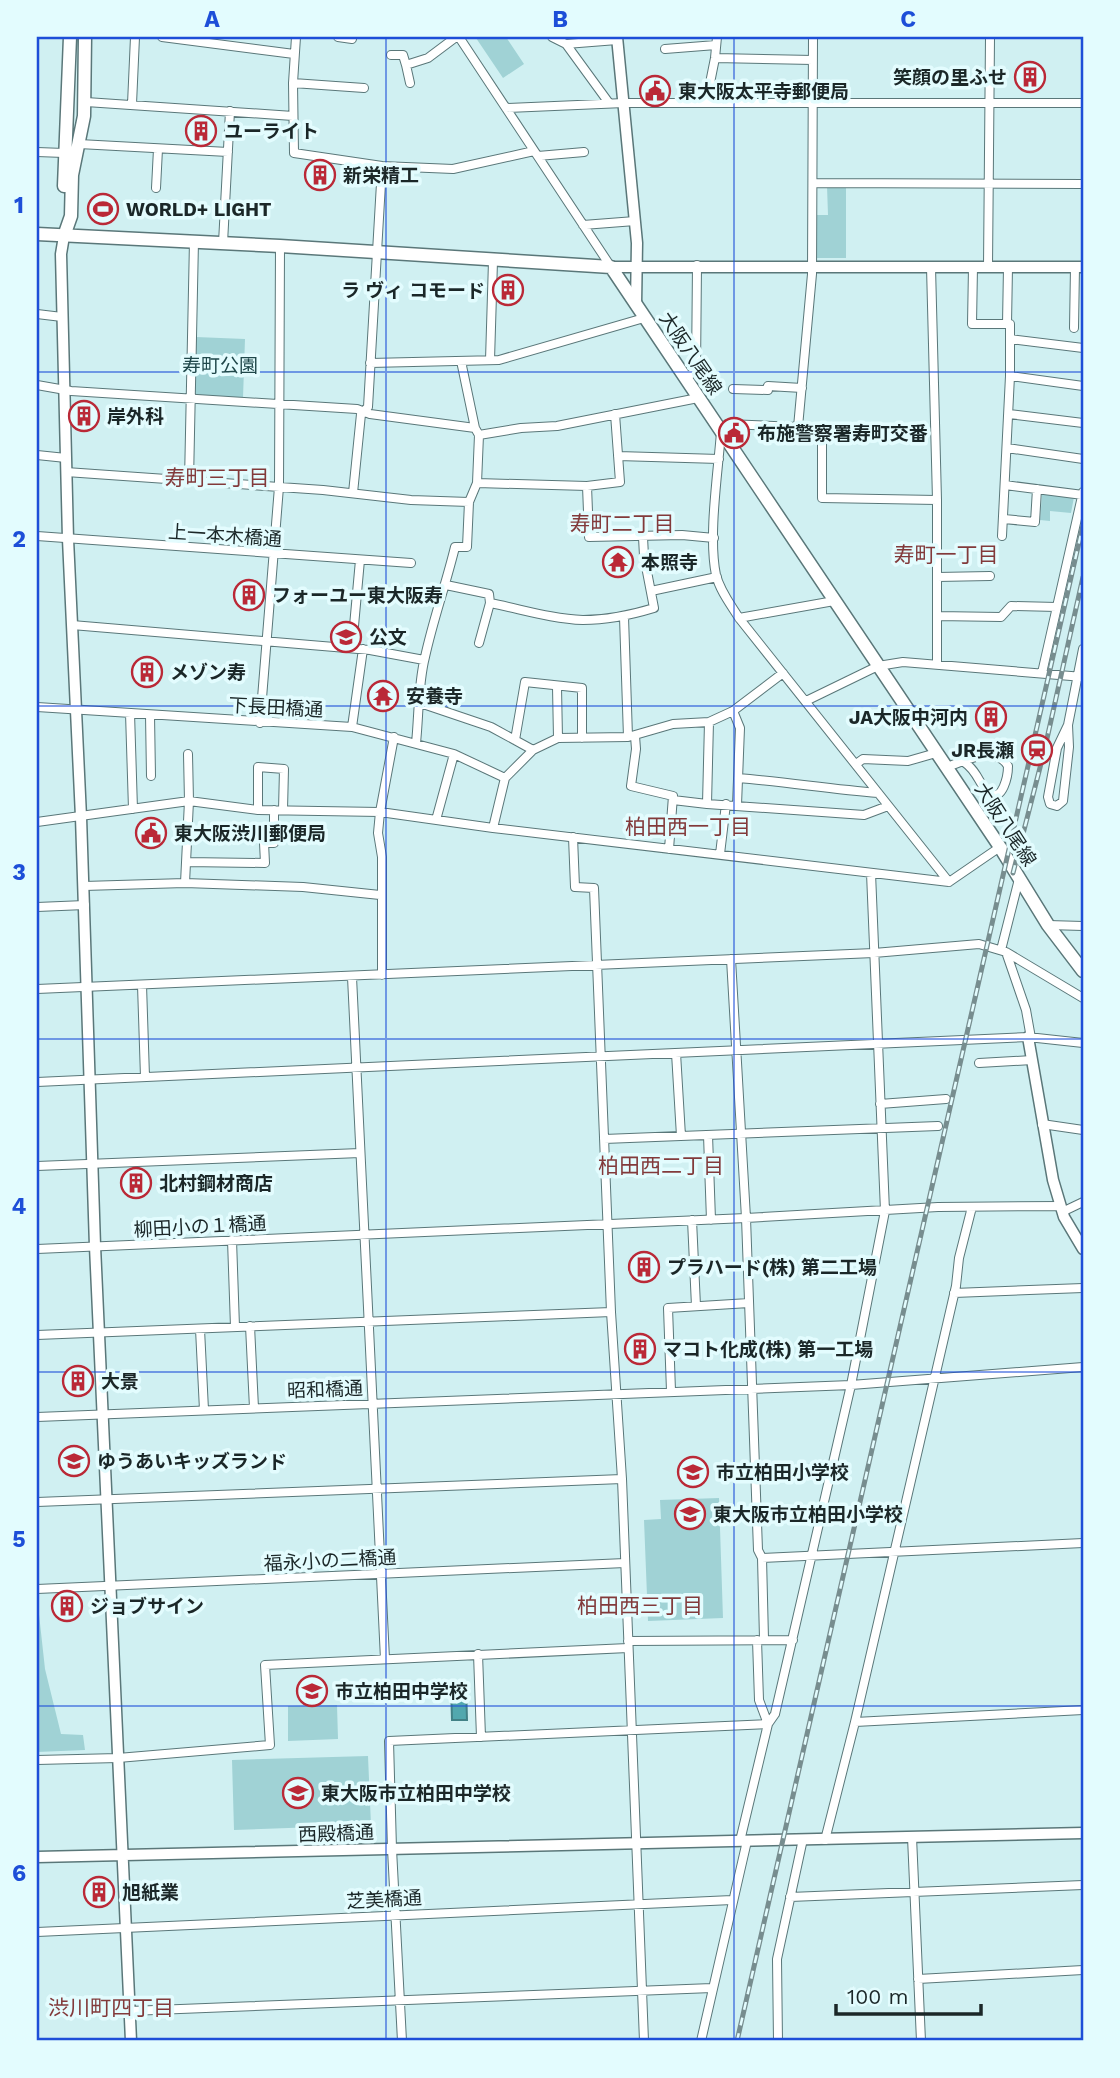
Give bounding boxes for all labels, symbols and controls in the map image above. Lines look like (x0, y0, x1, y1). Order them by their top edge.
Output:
text: A (204, 6, 220, 33)
text: B (552, 6, 568, 33)
text: C (900, 6, 916, 33)
building icon: 笑顔の里ふせ (1013, 60, 1047, 94)
place label: 笑顔の里ふせ (893, 66, 1007, 89)
public building icon: 東大阪太平寺郵便局 (638, 74, 672, 108)
place label: 東大阪太平寺郵便局 (678, 80, 849, 103)
building icon: ユーライト (184, 114, 218, 148)
place label: ユーライト (224, 120, 319, 143)
building icon: 新栄精工 (303, 158, 337, 192)
place label: 新栄精工 (343, 164, 419, 187)
text: 1 (14, 192, 24, 219)
sports icon: WORLD+ LIGHT (86, 192, 120, 226)
place label: WORLD+ LIGHT (126, 198, 271, 221)
building icon: ラ ヴィ コモード (491, 273, 525, 307)
place label: ラ ヴィ コモード (341, 279, 485, 302)
street label: 大阪八尾線 (654, 307, 727, 399)
park label: 寿町公園 (182, 354, 258, 377)
building icon: 岸外科 (67, 399, 101, 433)
place label: 岸外科 (107, 405, 164, 428)
public building icon: 布施警察署寿町交番 (717, 416, 751, 450)
place label: 布施警察署寿町交番 (757, 422, 928, 445)
district label: 寿町三丁目 (165, 465, 270, 490)
district label: 寿町二丁目 (570, 511, 675, 536)
street label: 上一本木橋通 (167, 520, 283, 551)
text: 2 (12, 526, 26, 553)
district label: 寿町一丁目 (894, 542, 999, 567)
temple icon: 本照寺 (601, 545, 635, 579)
place label: 本照寺 (641, 551, 698, 574)
building icon: フォーユー東大阪寿 (232, 578, 266, 612)
place label: フォーユー東大阪寿 (272, 584, 443, 607)
school or university icon: 公文 (329, 620, 363, 654)
place label: 公文 (369, 626, 407, 649)
building icon: メゾン寿 (130, 655, 164, 689)
place label: メゾン寿 (170, 661, 246, 684)
temple icon: 安養寺 (366, 679, 400, 713)
place label: 安養寺 (406, 685, 463, 708)
street label: 下長田橋通 (228, 694, 324, 721)
building icon: JA大阪中河内 (974, 700, 1008, 734)
place label: JA大阪中河内 (849, 706, 968, 729)
station icon: JR長瀬 (1020, 733, 1054, 767)
place label: JR長瀬 (951, 739, 1014, 762)
street label: 大阪八尾線 (970, 778, 1041, 870)
district label: 柏田西一丁目 (625, 814, 751, 839)
public building icon: 東大阪渋川郵便局 (134, 816, 168, 850)
place label: 東大阪渋川郵便局 (174, 822, 326, 845)
text: 3 (12, 859, 26, 886)
district label: 柏田西二丁目 (598, 1153, 724, 1178)
building icon: 北村鋼材商店 (119, 1166, 153, 1200)
place label: 北村鋼材商店 (159, 1172, 273, 1195)
text: 4 (12, 1193, 27, 1220)
street label: 柳田小の１橋通 (133, 1212, 267, 1241)
building icon: プラハード(株) 第二工場 (627, 1250, 661, 1284)
place label: プラハード(株) 第二工場 (667, 1256, 877, 1279)
building icon: マコト化成(株) 第一工場 (623, 1332, 657, 1366)
place label: マコト化成(株) 第一工場 (663, 1338, 873, 1361)
building icon: 大景 (61, 1364, 95, 1398)
place label: 大景 (101, 1370, 139, 1393)
street label: 昭和橋通 (287, 1377, 363, 1402)
school or university icon: ゆうあいキッズランド (57, 1444, 91, 1478)
place label: ゆうあいキッズランド (97, 1450, 287, 1473)
school or university icon: 市立柏田小学校 (676, 1455, 710, 1489)
place label: 市立柏田小学校 (716, 1461, 849, 1484)
school or university icon: 東大阪市立柏田小学校 (673, 1497, 707, 1531)
place label: 東大阪市立柏田小学校 (713, 1503, 903, 1526)
text: 5 (12, 1526, 26, 1553)
street label: 福永小の二橋通 (263, 1546, 397, 1575)
building icon: ジョブサイン (50, 1589, 84, 1623)
district label: 柏田西三丁目 (577, 1593, 703, 1618)
place label: ジョブサイン (90, 1595, 204, 1618)
school or university icon: 市立柏田中学校 (295, 1674, 329, 1708)
place label: 市立柏田中学校 (335, 1680, 468, 1703)
school or university icon: 東大阪市立柏田中学校 (281, 1776, 315, 1810)
place label: 東大阪市立柏田中学校 (321, 1782, 511, 1805)
street label: 西殿橋通 (298, 1821, 374, 1846)
text: 6 (12, 1860, 26, 1887)
building icon: 旭紙業 (82, 1875, 116, 1909)
place label: 旭紙業 (122, 1881, 179, 1904)
street label: 芝美橋通 (345, 1886, 423, 1913)
scale bar (836, 1973, 982, 2017)
text: 100 m (847, 1984, 909, 2009)
district label: 渋川町四丁目 (48, 1995, 174, 2020)

